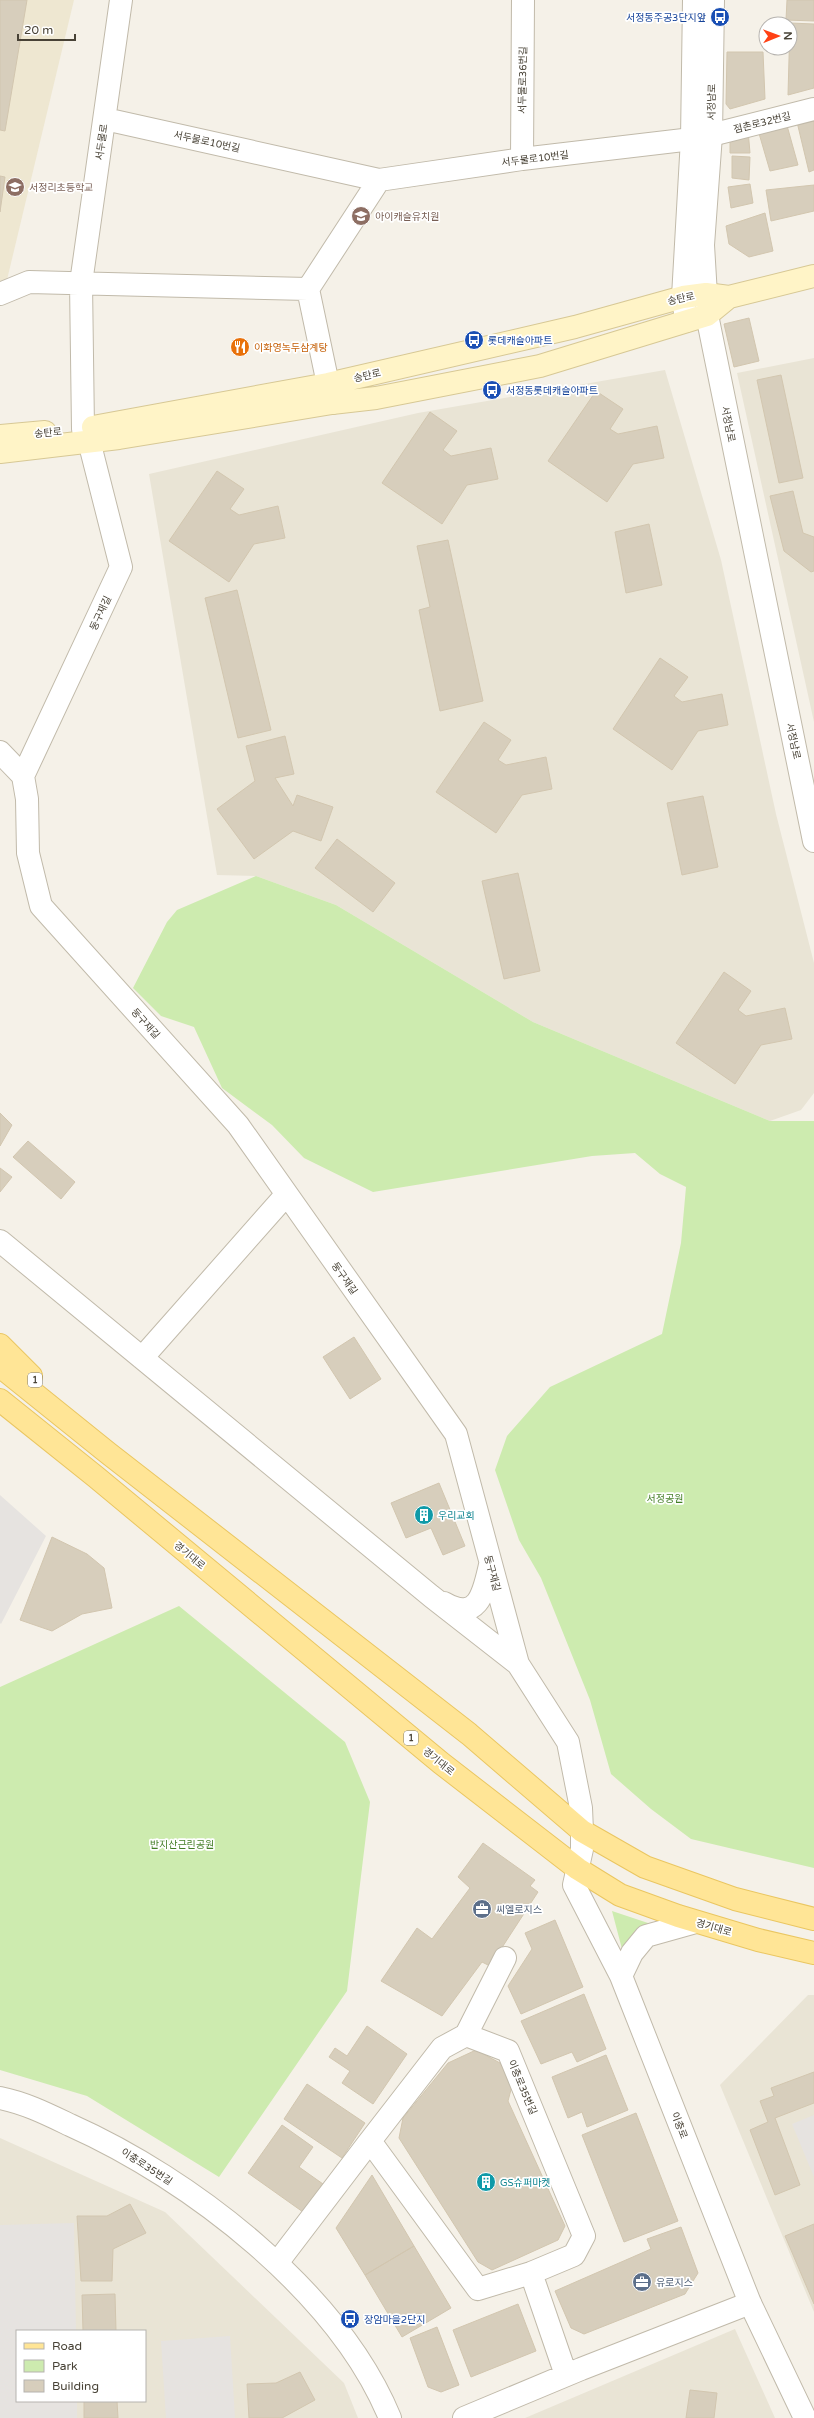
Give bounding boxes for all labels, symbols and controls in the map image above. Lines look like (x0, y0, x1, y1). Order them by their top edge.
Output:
bus stop icon: 서정동주공3단지앞 (709, 6, 731, 28)
place label: 서정동주공3단지앞 (626, 12, 706, 24)
scale bar (18, 16, 75, 42)
north arrow (758, 16, 798, 56)
text: 20 m (24, 23, 53, 37)
text: N (781, 31, 794, 40)
street label: 서두물로36번길 (516, 46, 530, 114)
street label: 서정남로 (706, 84, 718, 121)
street label: 점촌로32번길 (732, 110, 792, 136)
street label: 서두물로 (93, 123, 110, 161)
street label: 서두물로10번길 (172, 129, 241, 155)
street label: 서두물로10번길 (501, 149, 569, 169)
school or university icon: 서정리초등학교 (4, 176, 26, 198)
place label: 서정리초등학교 (29, 182, 93, 194)
school or university icon: 아이캐슬유치원 (350, 205, 372, 227)
place label: 아이캐슬유치원 (375, 211, 439, 223)
street label: 송탄로 (666, 290, 696, 308)
bus stop icon: 롯데캐슬아파트 (463, 329, 485, 351)
place label: 롯데캐슬아파트 (488, 335, 552, 347)
restaurant icon: 이화영녹두삼계탕 (229, 336, 251, 358)
place label: 이화영녹두삼계탕 (254, 342, 328, 354)
street label: 송탄로 (352, 367, 382, 385)
bus stop icon: 서정동롯데캐슬아파트 (481, 379, 503, 401)
place label: 서정동롯데캐슬아파트 (506, 385, 598, 397)
street label: 서정남로 (719, 405, 737, 443)
street label: 송탄로 (34, 426, 62, 440)
street label: 둥구재길 (88, 594, 114, 633)
street label: 서정남로 (783, 722, 803, 760)
street label: 둥구재길 (128, 1006, 162, 1041)
street label: 둥구재길 (329, 1260, 360, 1297)
road number: 1 (28, 1373, 42, 1387)
park label: 서정공원 (647, 1493, 683, 1505)
building icon: 우리교회 (413, 1504, 435, 1526)
place label: 우리교회 (438, 1510, 475, 1522)
street label: 경기대로 (171, 1539, 207, 1572)
street label: 둥구재길 (481, 1554, 503, 1593)
road number: 1 (404, 1731, 418, 1745)
street label: 경기대로 (420, 1746, 456, 1778)
park label: 반지산근린공원 (150, 1839, 214, 1851)
office icon: 씨엘로지스 (471, 1898, 493, 1920)
place label: 씨엘로지스 (496, 1904, 542, 1916)
street label: 경기대로 (694, 1917, 733, 1939)
street label: 이충로35번길 (505, 2058, 539, 2117)
street label: 이충로 (669, 2110, 690, 2140)
street label: 이충로35번길 (119, 2146, 174, 2188)
building icon: GS슈퍼마켓 (475, 2171, 497, 2193)
place label: GS슈퍼마켓 (500, 2177, 551, 2189)
office icon: 유로지스 (631, 2271, 653, 2293)
place label: 유로지스 (656, 2277, 693, 2289)
bus stop icon: 장암마을2단지 (339, 2308, 361, 2330)
place label: 장암마을2단지 (364, 2314, 425, 2326)
legend (16, 2330, 146, 2402)
text: Road (52, 2339, 82, 2353)
text: Park (52, 2359, 78, 2373)
text: Building (52, 2379, 99, 2393)

